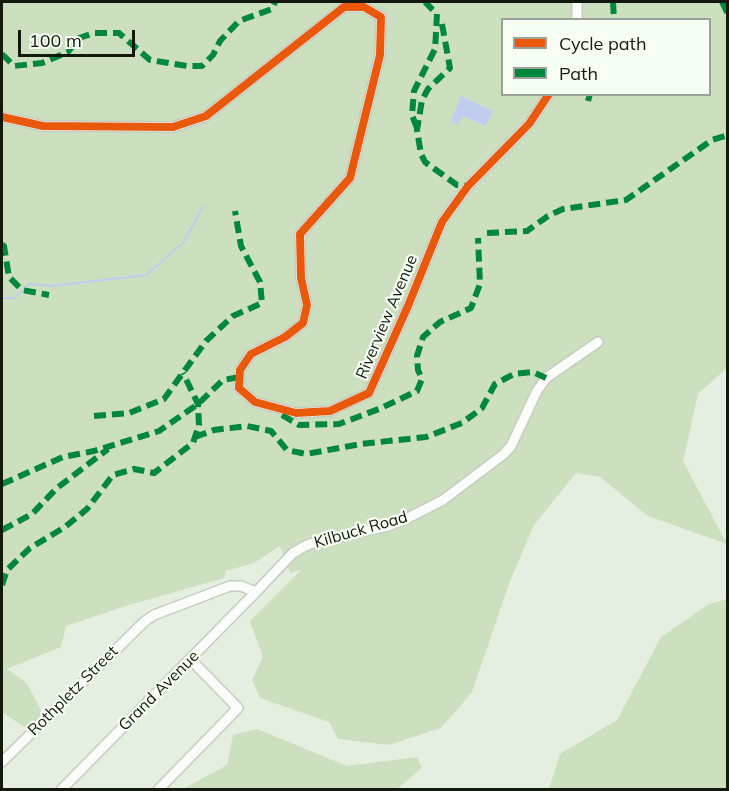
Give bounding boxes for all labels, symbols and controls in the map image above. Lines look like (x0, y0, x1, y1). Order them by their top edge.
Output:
scale bar (21, 18, 138, 56)
legend (501, 18, 711, 96)
text: 100 m (29, 29, 82, 52)
text: Cycle path (559, 32, 646, 55)
text: Path (559, 62, 598, 85)
street label: Riverview Avenue (352, 252, 422, 382)
street label: Kilbuck Road (312, 508, 410, 552)
street label: Rothpletz Street (24, 642, 122, 740)
street label: Grand Avenue (115, 647, 203, 735)

